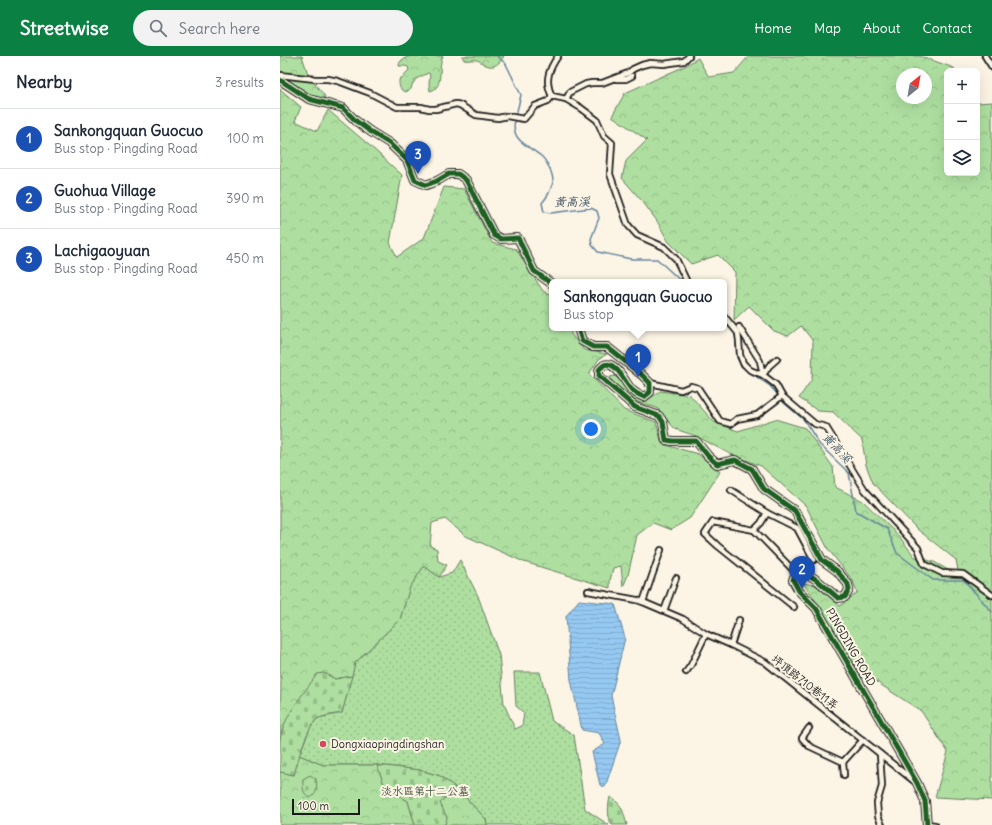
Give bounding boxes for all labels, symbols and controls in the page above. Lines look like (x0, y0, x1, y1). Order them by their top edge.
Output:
search box (133, 10, 413, 46)
text: Streetwise (20, 16, 109, 40)
icon: search (147, 17, 169, 39)
text: Search here (179, 19, 260, 38)
text: Home (754, 19, 792, 37)
text: Map (814, 19, 841, 37)
text: About (863, 19, 901, 37)
text: Contact (923, 19, 972, 37)
north arrow (896, 68, 932, 104)
map controls (944, 68, 980, 176)
button: + (944, 68, 980, 104)
text: Nearby (16, 71, 72, 93)
text: 3 results (215, 74, 264, 91)
button: − (944, 104, 980, 140)
text: Sankongquan Guocuo (54, 121, 203, 140)
text: 1 (26, 130, 32, 147)
text: 100 m (227, 130, 264, 147)
text: Bus stop · Pingding Road (54, 140, 198, 157)
button: layers (944, 140, 980, 176)
pin: 3 (405, 141, 431, 174)
text: Guohua Village (54, 181, 156, 200)
text: 2 (25, 190, 33, 207)
text: 390 m (226, 190, 264, 207)
water label: 黃高溪 (554, 194, 591, 209)
text: Bus stop · Pingding Road (54, 200, 198, 217)
text: Lachigaoyuan (54, 241, 150, 260)
text: 3 (25, 250, 33, 267)
text: 450 m (226, 250, 264, 267)
text: Bus stop · Pingding Road (54, 260, 198, 277)
popup (549, 279, 727, 331)
text: Sankongquan Guocuo (563, 287, 713, 306)
text: Bus stop (563, 306, 614, 323)
pin: 1 (625, 344, 651, 377)
your location (581, 419, 601, 439)
water label: 黃高溪 (820, 429, 856, 467)
pin: 2 (789, 556, 815, 589)
street label: PINGDING ROAD (823, 606, 879, 689)
street label: 坪頂路710巷11弄 (769, 652, 841, 712)
place label: Dongxiaopingdingshan (331, 737, 444, 751)
marker: Dongxiaopingdingshan (318, 739, 328, 749)
park label: 淡水區第十二公墓 (381, 784, 469, 798)
scale bar (292, 797, 360, 816)
text: 100 m (298, 799, 329, 813)

